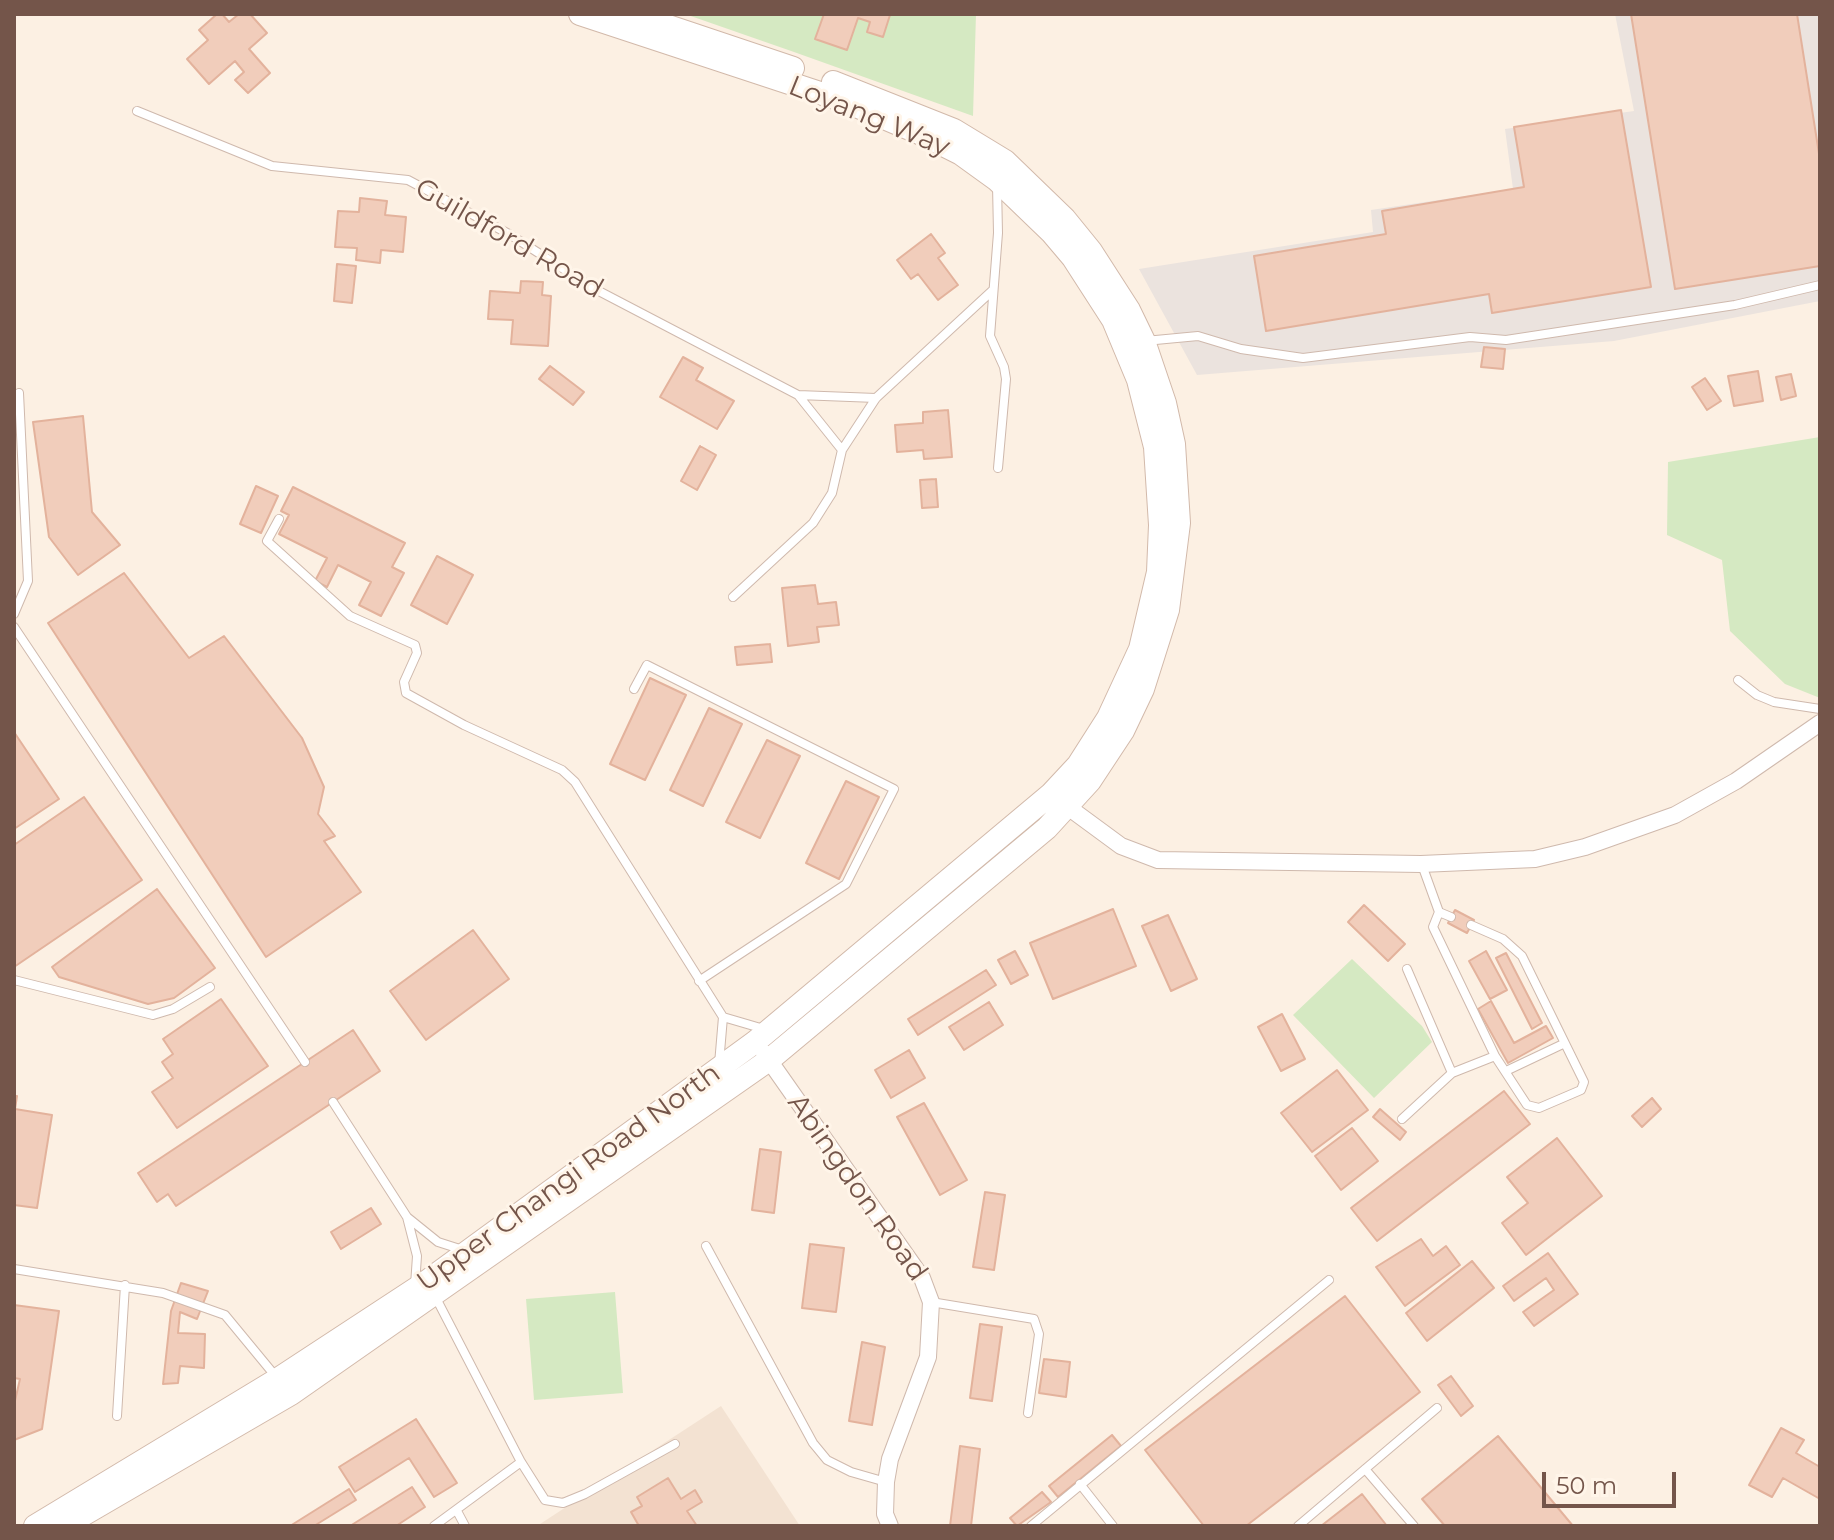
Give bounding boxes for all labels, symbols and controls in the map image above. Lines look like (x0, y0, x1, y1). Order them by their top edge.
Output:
street label: Loyang Way (784, 69, 954, 165)
street label: Guildford Road (409, 172, 609, 306)
street label: Upper Changi Road North (411, 1057, 727, 1299)
street label: Abingdon Road (780, 1088, 934, 1288)
scale bar (1546, 1456, 1680, 1506)
text: 50 m (1556, 1471, 1617, 1500)

